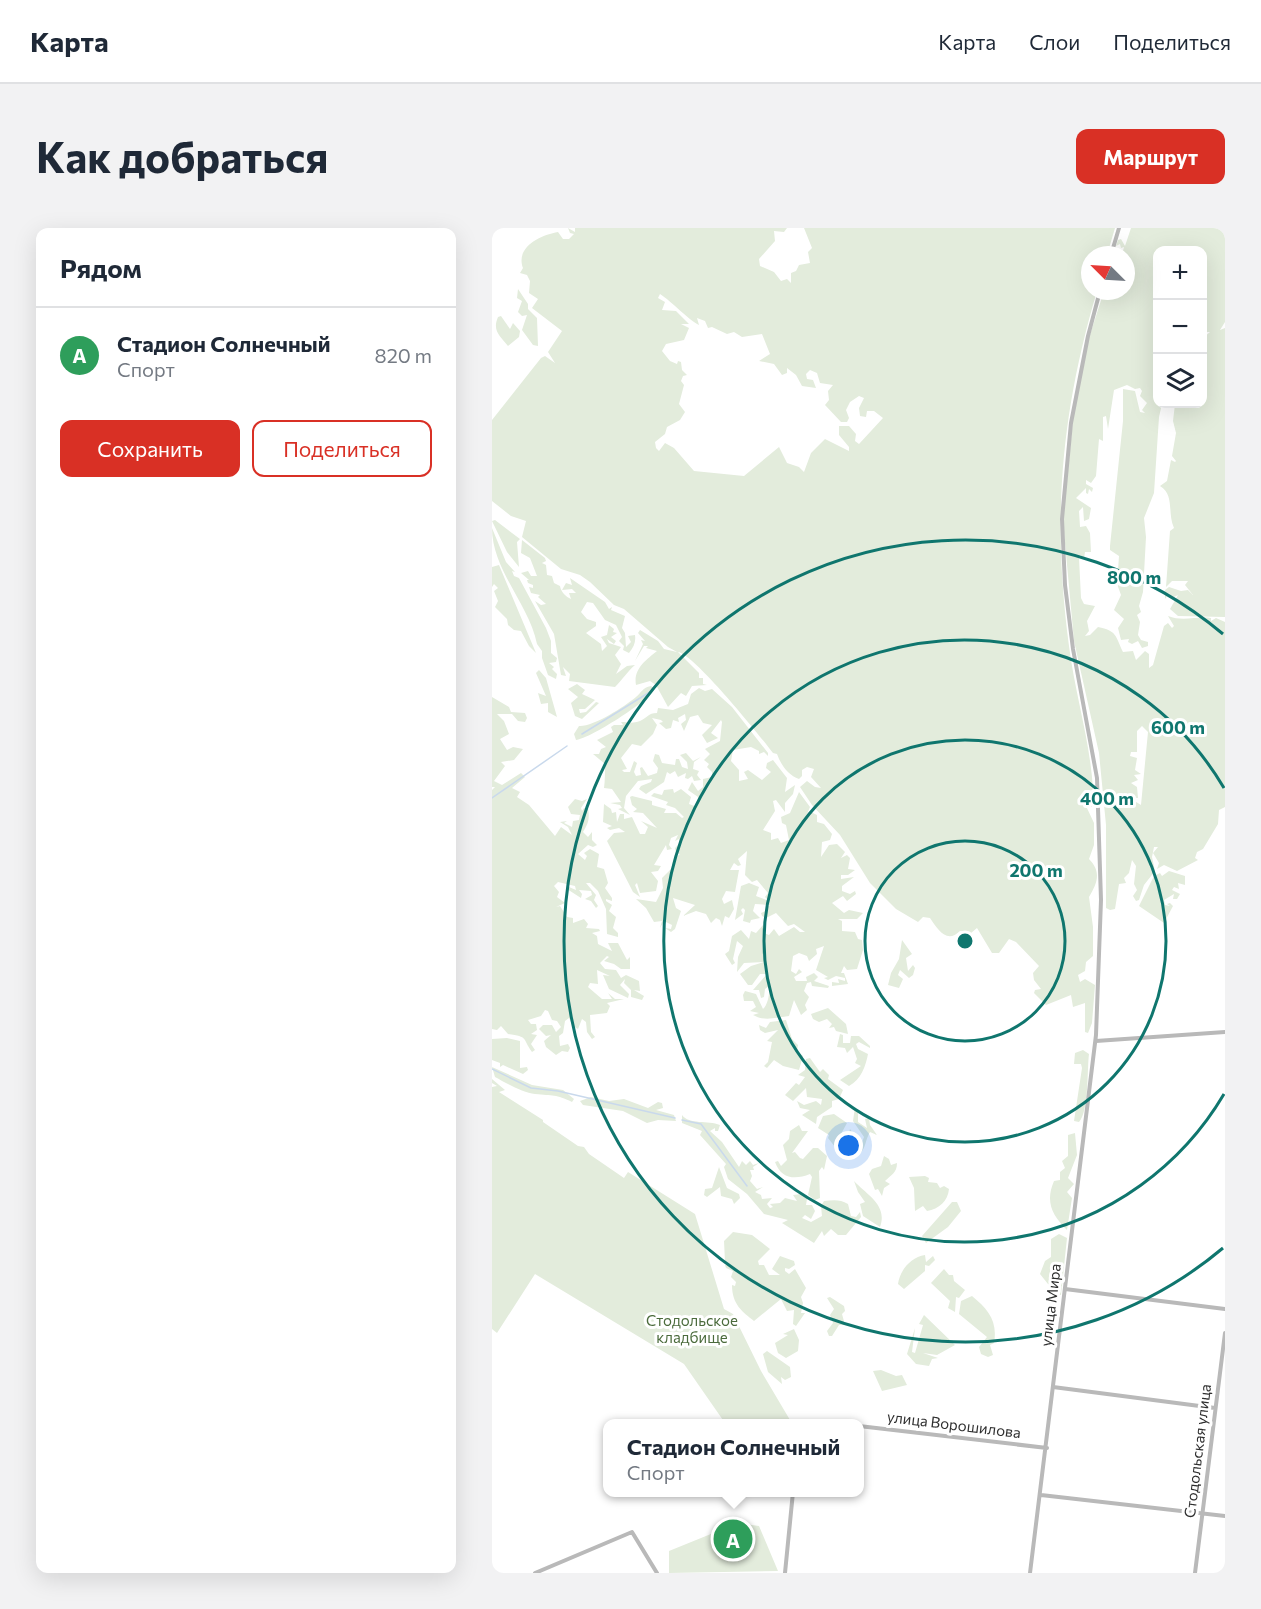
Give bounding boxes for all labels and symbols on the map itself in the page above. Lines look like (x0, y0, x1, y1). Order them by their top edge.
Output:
north arrow (1081, 246, 1135, 300)
text: 800 m (1107, 566, 1161, 588)
text: 600 m (1151, 716, 1205, 738)
text: 400 m (1080, 787, 1134, 809)
text: 200 m (1009, 859, 1063, 881)
centre of rings (955, 931, 975, 951)
your location (834, 1131, 863, 1160)
street label: улица Мира (1036, 1262, 1064, 1347)
park label: Стодольское кладбище (646, 1311, 738, 1346)
street label: Стодольская улица (1180, 1383, 1214, 1519)
street label: улица Ворошилова (886, 1407, 1022, 1441)
pin: A (714, 1516, 752, 1562)

